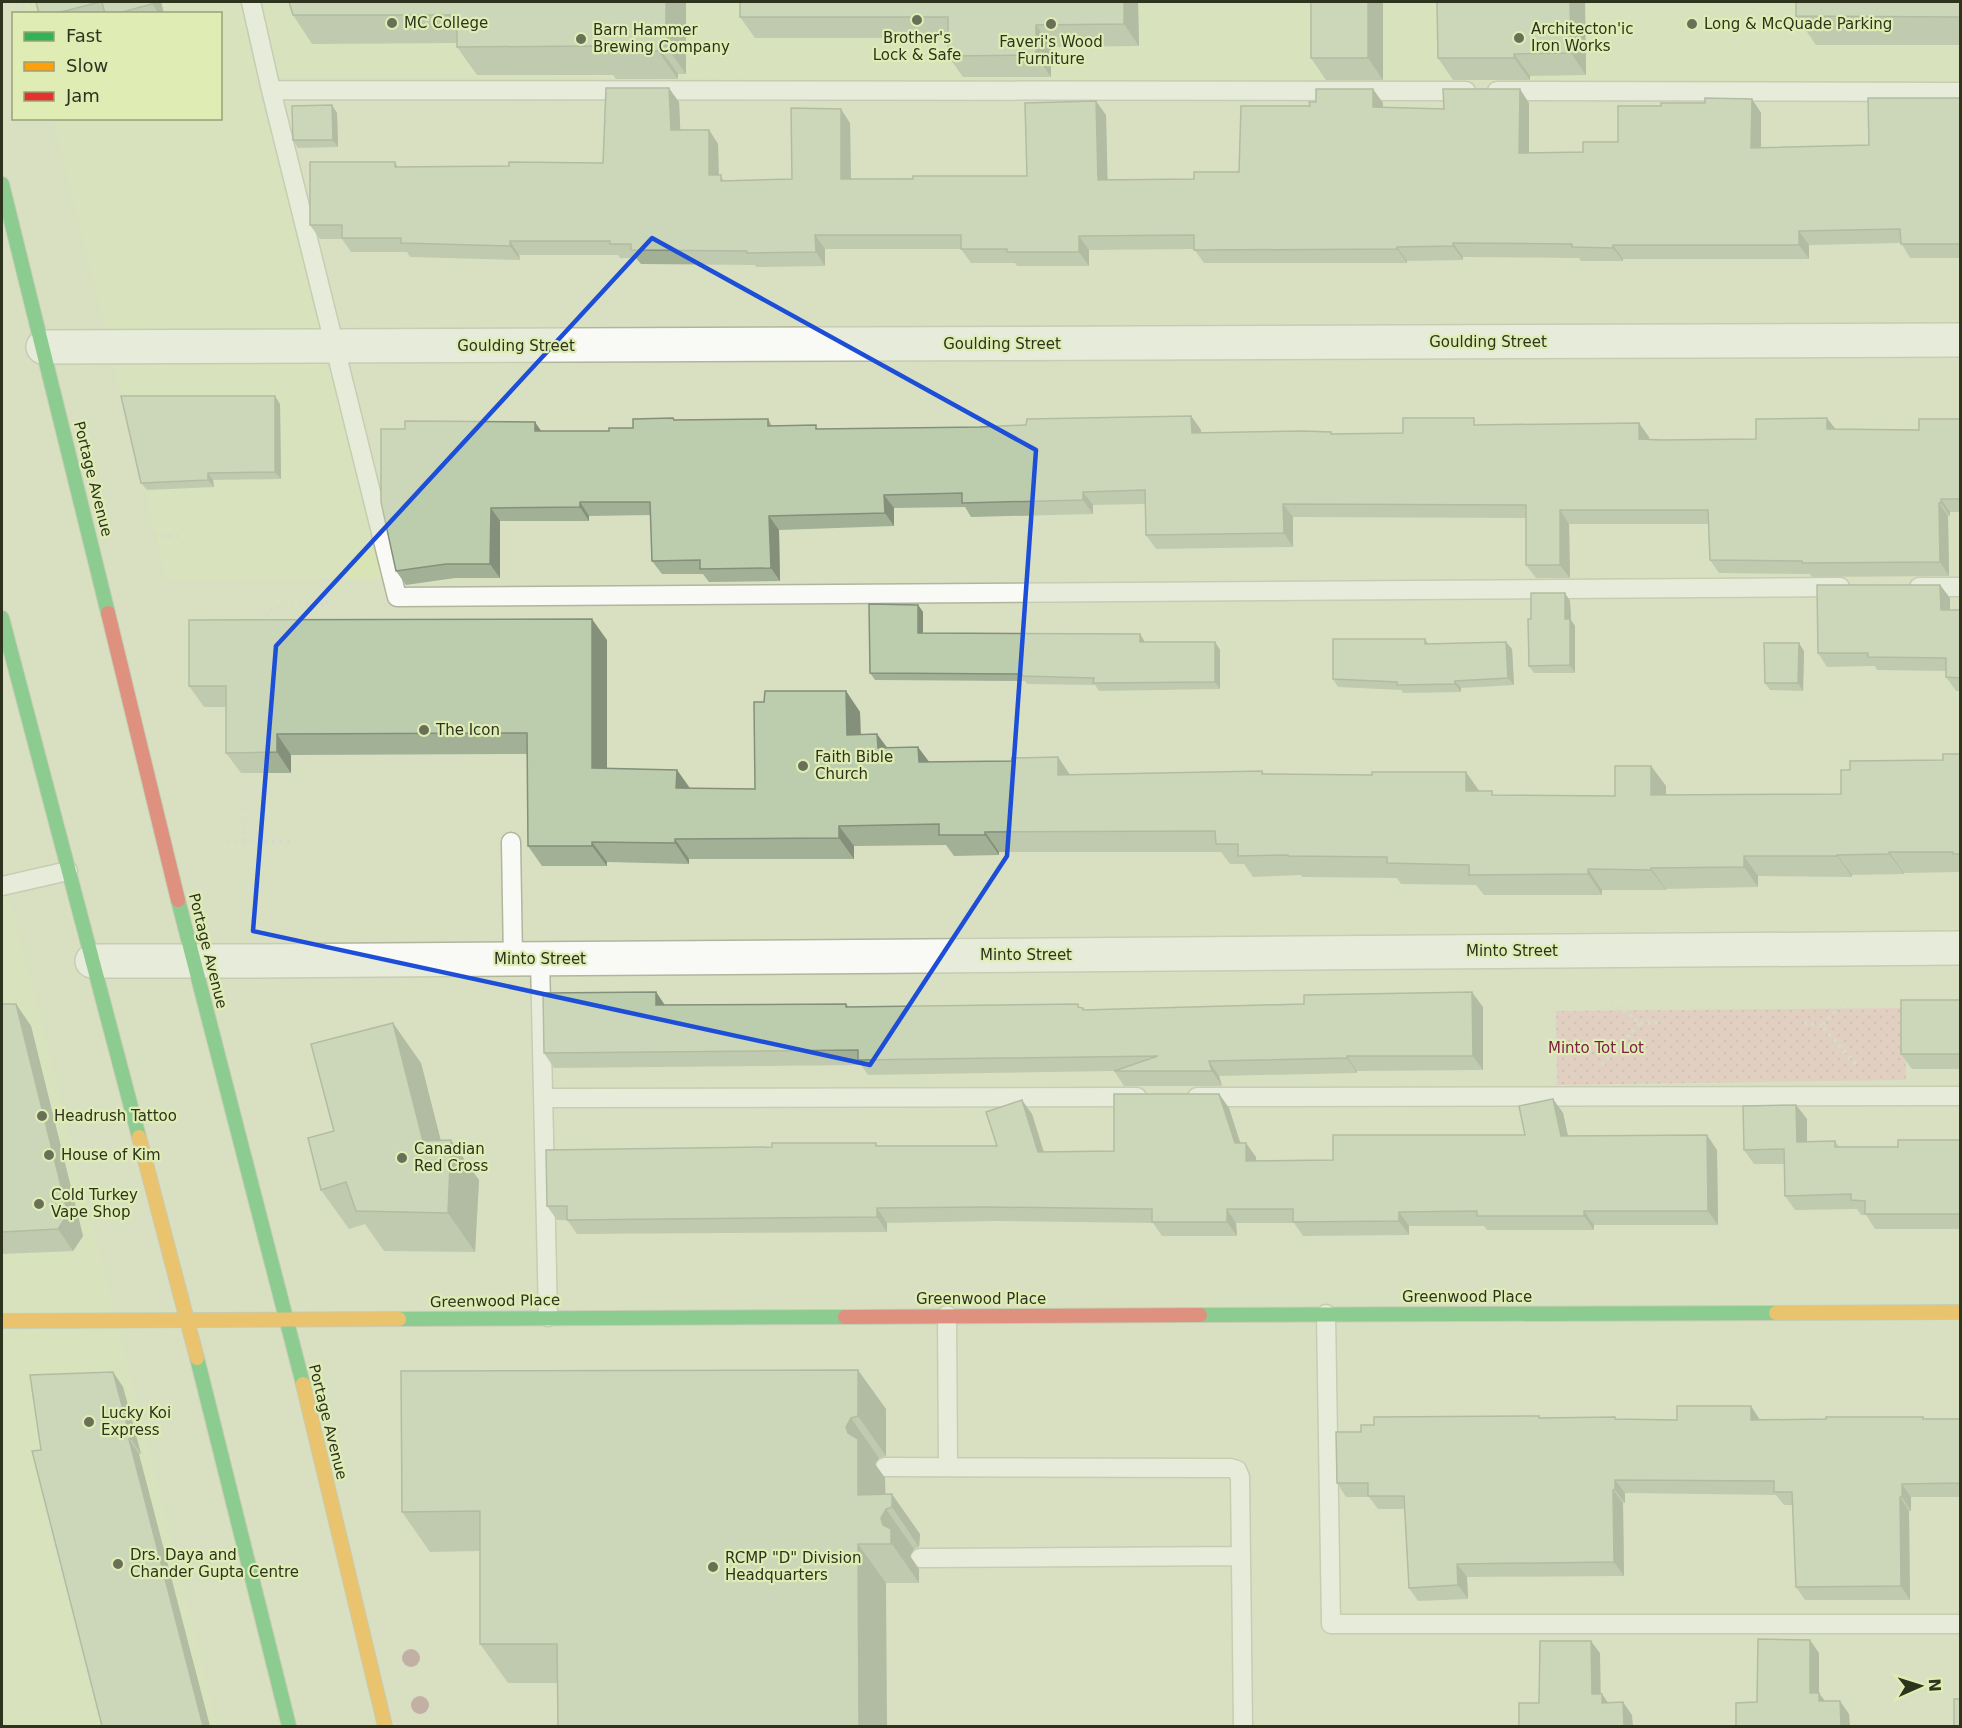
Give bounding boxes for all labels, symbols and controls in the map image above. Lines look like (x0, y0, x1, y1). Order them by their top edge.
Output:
legend (12, 12, 222, 120)
marker: Brother's Lock & Safe (910, 13, 924, 27)
place label: MC College (404, 14, 488, 32)
place label: Long & McQuade Parking (1704, 15, 1892, 33)
marker: MC College (385, 16, 399, 30)
marker: Faveri's Wood Furniture (1044, 17, 1058, 31)
marker: Long & McQuade Parking (1685, 17, 1699, 31)
place label: Architecton'ic Iron Works (1531, 20, 1633, 55)
place label: Barn Hammer Brewing Company (593, 21, 730, 56)
text: Fast (66, 25, 102, 46)
place label: Brother's Lock & Safe (873, 29, 961, 64)
marker: Architecton'ic Iron Works (1512, 31, 1526, 45)
marker: Barn Hammer Brewing Company (574, 32, 588, 46)
place label: Faveri's Wood Furniture (999, 33, 1103, 68)
text: Slow (66, 55, 108, 76)
text: Jam (65, 85, 100, 106)
street label: Goulding Street (1429, 333, 1547, 351)
street label: Goulding Street (943, 335, 1061, 353)
street label: Goulding Street (457, 337, 575, 355)
street label: Portage Avenue (70, 419, 116, 539)
place label: The Icon (435, 721, 500, 739)
marker: The Icon (417, 723, 431, 737)
place label: Faith Bible Church (815, 748, 893, 783)
marker: Faith Bible Church (796, 759, 810, 773)
street label: Portage Avenue (185, 891, 231, 1011)
street label: Minto Street (1466, 942, 1558, 960)
street label: Minto Street (980, 946, 1072, 964)
street label: Minto Street (494, 950, 586, 968)
park label: Minto Tot Lot (1548, 1039, 1644, 1057)
place label: Headrush Tattoo (54, 1107, 177, 1125)
marker: Headrush Tattoo (35, 1109, 49, 1123)
place label: Canadian Red Cross (414, 1140, 489, 1175)
place label: House of Kim (61, 1146, 161, 1164)
marker: House of Kim (42, 1148, 56, 1162)
marker: Canadian Red Cross (395, 1151, 409, 1165)
place label: Cold Turkey Vape Shop (51, 1186, 138, 1221)
marker: Cold Turkey Vape Shop (32, 1197, 46, 1211)
street label: Greenwood Place (1402, 1288, 1532, 1306)
street label: Greenwood Place (916, 1290, 1046, 1308)
street label: Greenwood Place (430, 1291, 560, 1311)
street label: Portage Avenue (305, 1362, 351, 1482)
place label: Lucky Koi Express (101, 1404, 171, 1439)
marker: Lucky Koi Express (82, 1415, 96, 1429)
place label: Drs. Daya and Chander Gupta Centre (130, 1546, 299, 1581)
place label: RCMP "D" Division Headquarters (725, 1549, 861, 1584)
marker: Drs. Daya and Chander Gupta Centre (111, 1557, 125, 1571)
marker: RCMP "D" Division Headquarters (706, 1560, 720, 1574)
north arrow (1890, 1656, 1950, 1716)
text: N (1925, 1678, 1944, 1692)

